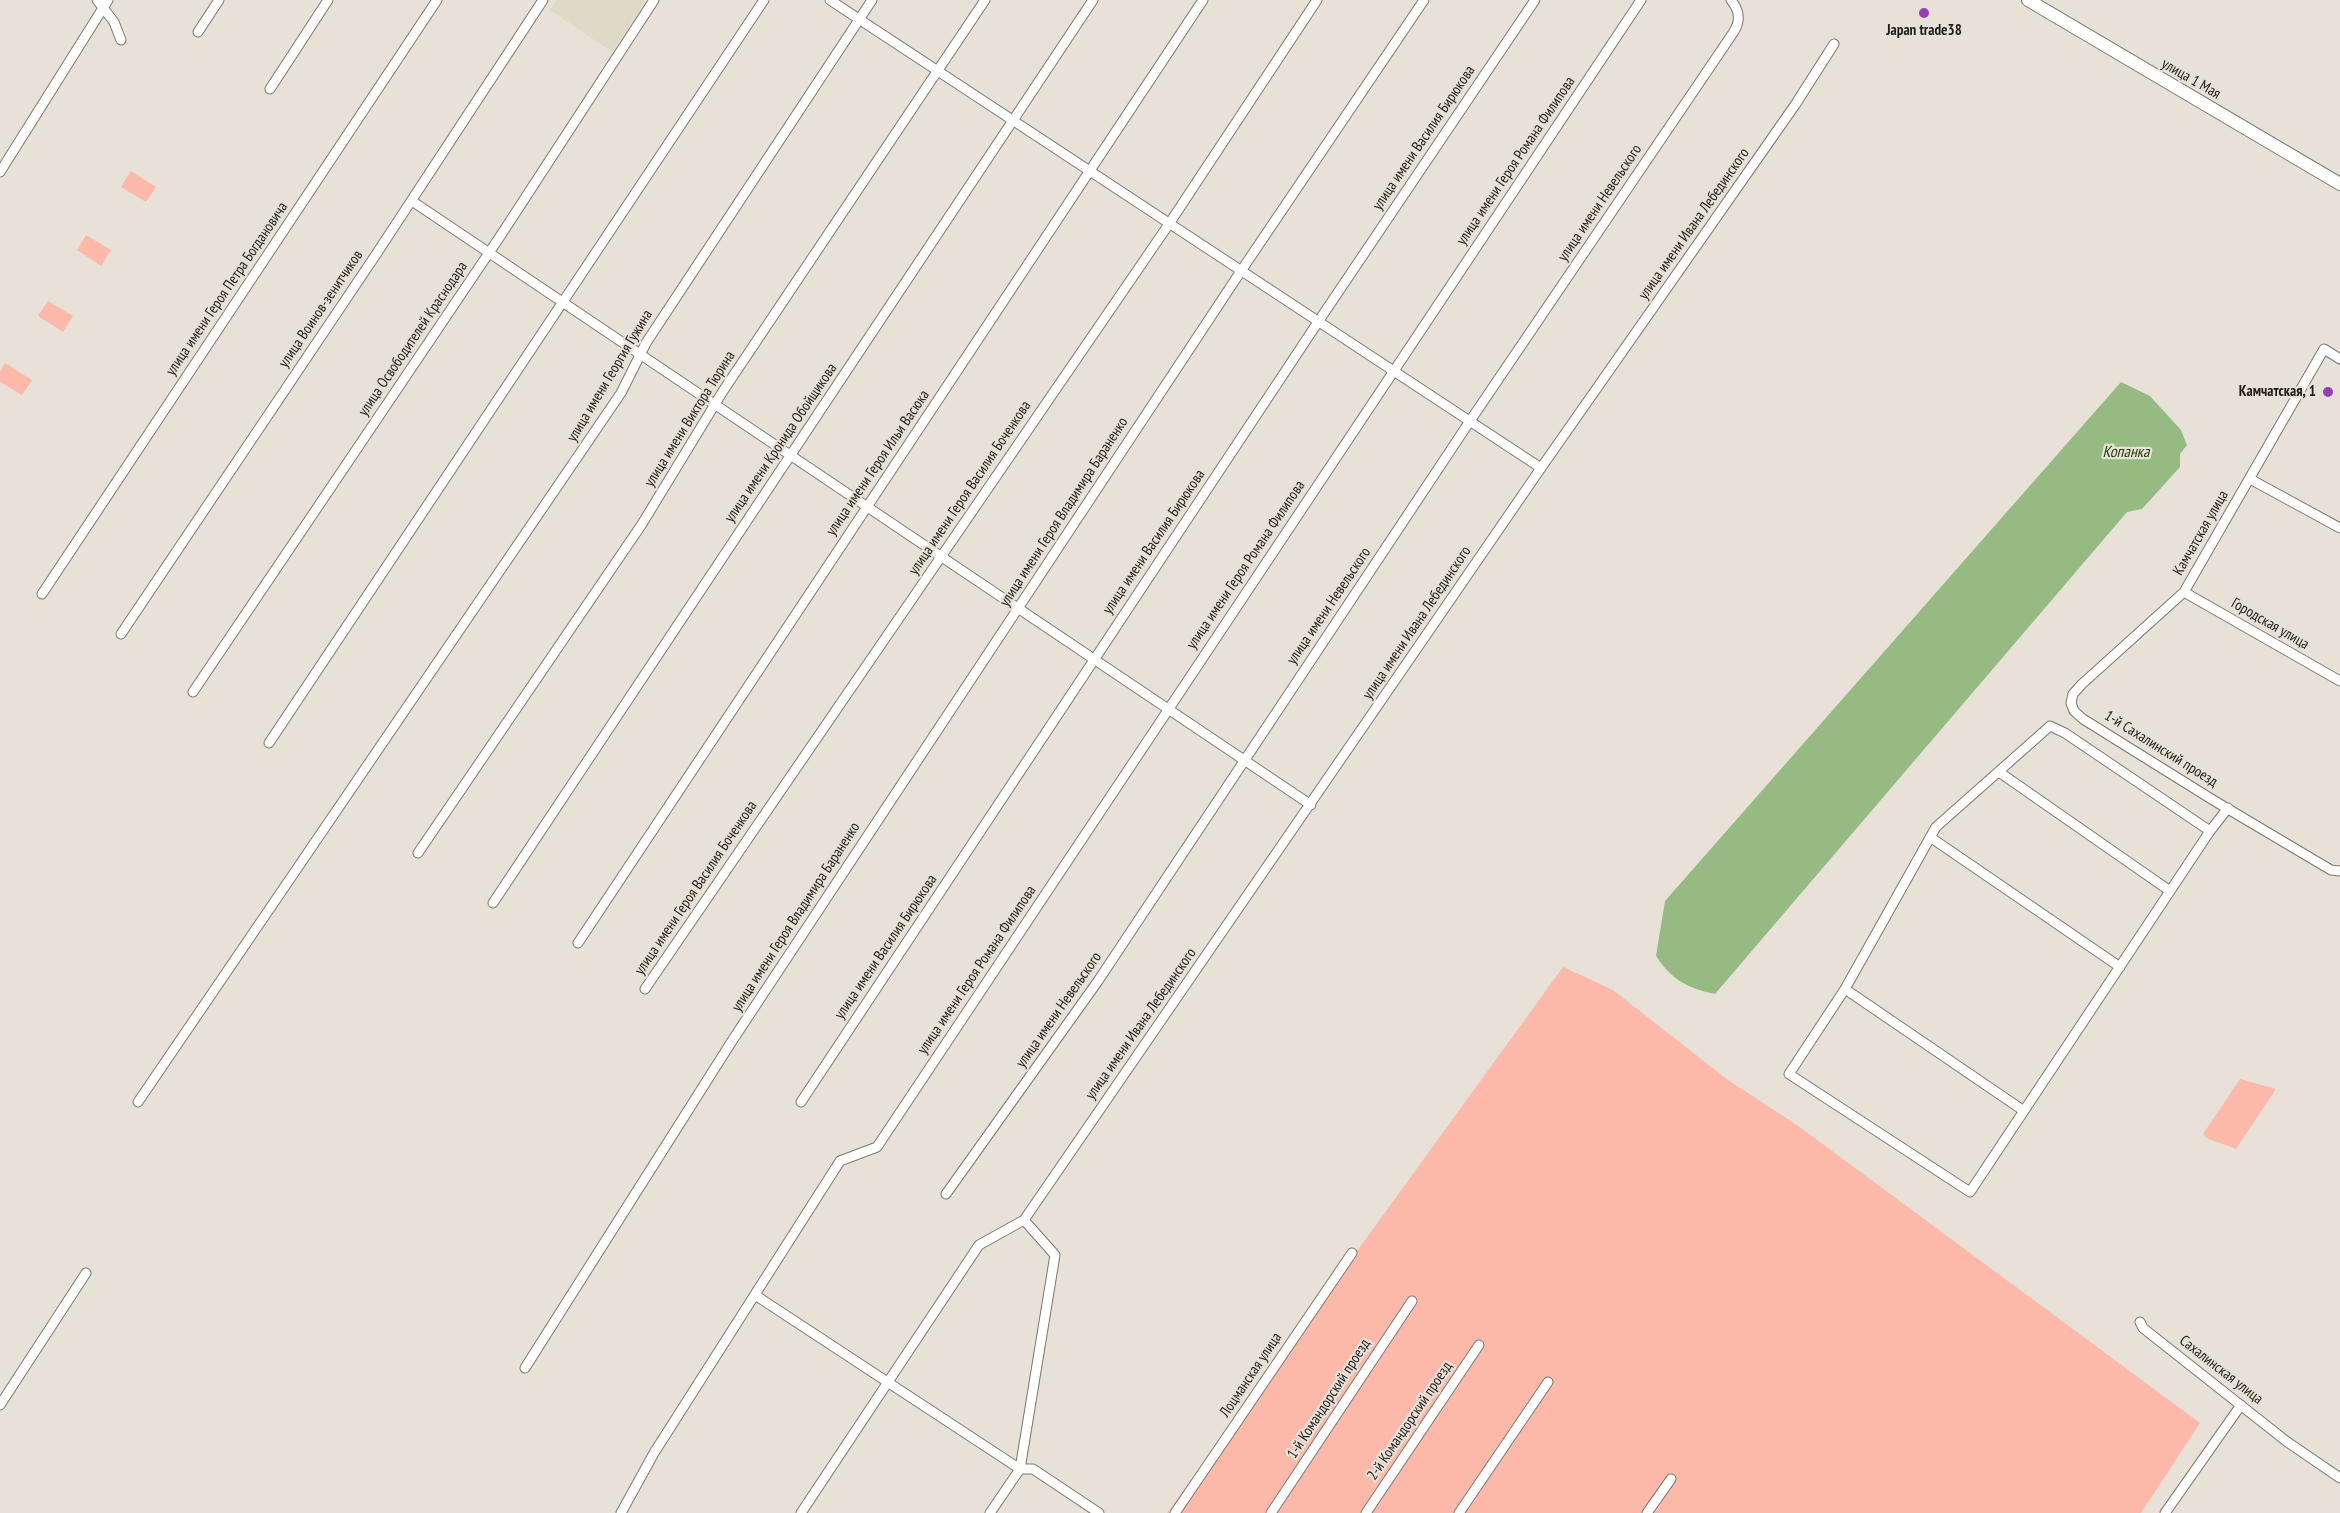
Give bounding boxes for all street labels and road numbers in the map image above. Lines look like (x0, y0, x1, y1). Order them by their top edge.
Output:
street label: улица 1 Мая (2158, 55, 2224, 103)
street label: улица имени Василия Бирюкова (1369, 62, 1479, 214)
street label: улица имени Героя Романа Филипова (1453, 73, 1579, 249)
street label: улица имени Невельского (1554, 141, 1646, 265)
street label: улица имени Ивана Лебединского (1635, 145, 1753, 303)
street label: улица имени Героя Петра Богдановича (162, 199, 292, 379)
street label: улица Воинов-зенитчиков (275, 247, 367, 371)
street label: улица Освободителей Краснодара (355, 258, 471, 420)
street label: улица имени Георгия Гужина (563, 307, 657, 445)
street label: улица имени Виктора Тюрина (641, 348, 739, 490)
street label: улица имени Кронида Обойщикова (721, 360, 841, 526)
street label: улица имени Героя Ильи Васюка (823, 387, 933, 539)
street label: улица имени Героя Василия Боченкова (905, 398, 1035, 578)
street label: улица имени Героя Владимира Бараненко (996, 414, 1132, 610)
street label: улица имени Василия Бирюкова (1099, 466, 1209, 618)
street label: улица имени Героя Романа Филипова (1183, 477, 1309, 653)
street label: Камчатская улица (2170, 488, 2232, 578)
street label: улица имени Ивана Лебединского (1359, 543, 1475, 703)
street label: улица имени Невельского (1283, 544, 1375, 668)
street label: Городская улица (2228, 594, 2312, 654)
street label: 1-й Сахалинский проезд (2101, 707, 2221, 791)
street label: улица имени Героя Василия Боченкова (631, 798, 761, 978)
street label: улица имени Героя Владимира Бараненко (728, 819, 864, 1015)
street label: улица имени Василия Бирюкова (831, 871, 941, 1023)
street label: улица имени Героя Романа Филипова (914, 882, 1040, 1058)
street label: улица имени Ивана Лебединского (1082, 945, 1200, 1103)
street label: улица имени Невельского (1012, 949, 1106, 1071)
street label: Лоцманская улица (1216, 1329, 1286, 1421)
street label: Сахалинская улица (2176, 1332, 2266, 1408)
street label: 1-й Командорский проезд (1284, 1336, 1374, 1462)
street label: 2-й Командорский проезд (1364, 1358, 1456, 1484)

